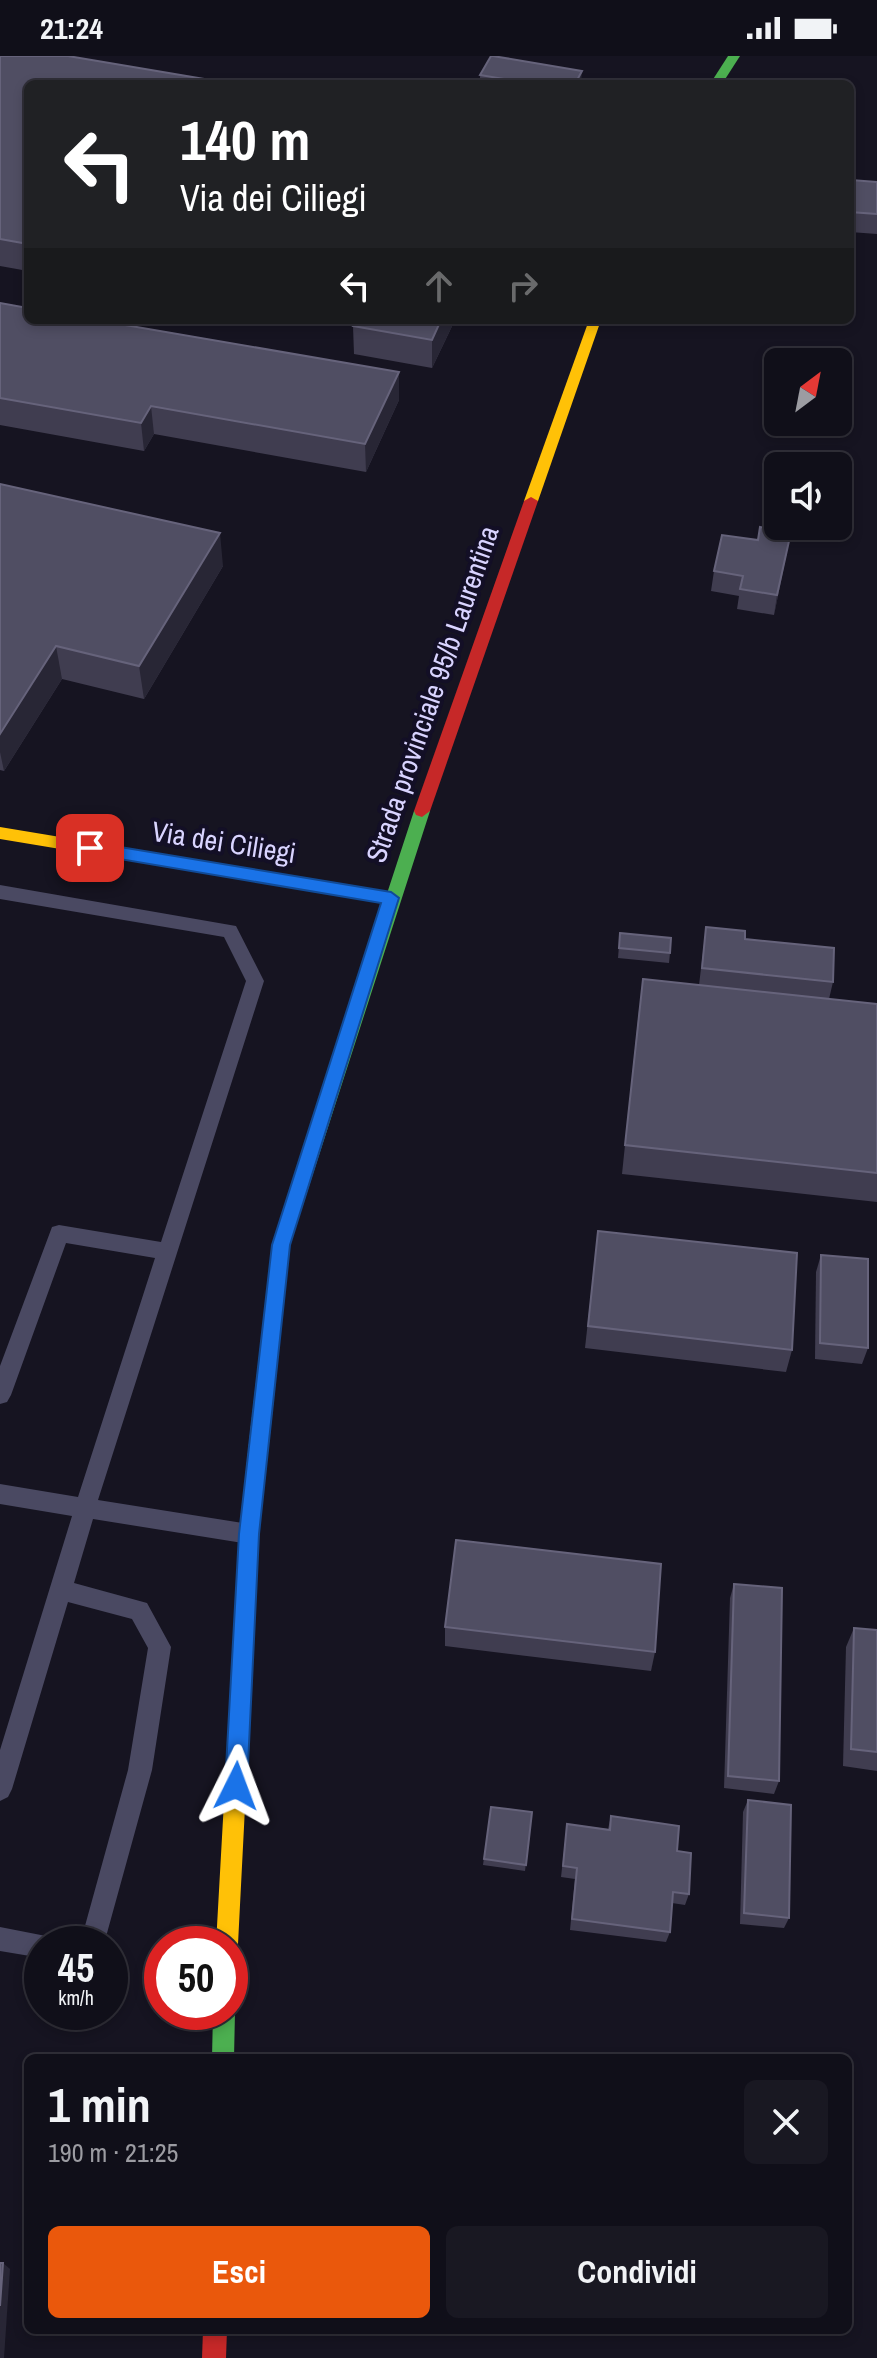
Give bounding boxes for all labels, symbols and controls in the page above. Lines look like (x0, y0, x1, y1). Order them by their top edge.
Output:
text: 21:24 (40, 8, 103, 48)
text: 140 m (180, 102, 310, 177)
icon: left (48, 112, 152, 216)
text: Via dei Ciliegi (180, 174, 367, 222)
icon: left (333, 264, 377, 308)
icon: ahead (417, 264, 461, 308)
icon: right (501, 264, 545, 308)
north arrow (764, 348, 852, 436)
map controls (764, 348, 852, 540)
button: sound (764, 452, 852, 540)
street label: Strada provinciale 95/b Laurentina (356, 520, 508, 867)
street label: Via dei Ciliegi (149, 812, 299, 872)
pin (56, 814, 124, 882)
icon: arrive (68, 826, 112, 870)
position arrow (194, 1744, 278, 1828)
speed limit sign: 50 (144, 1926, 248, 2030)
text: 45 (58, 1941, 94, 1994)
text: km/h (58, 1984, 94, 2011)
text: 1 min (48, 2072, 151, 2137)
button: close (744, 2080, 828, 2164)
text: 190 m · 21:25 (48, 2135, 178, 2170)
button: Esci (48, 2226, 430, 2318)
button: Condividi (446, 2226, 828, 2318)

